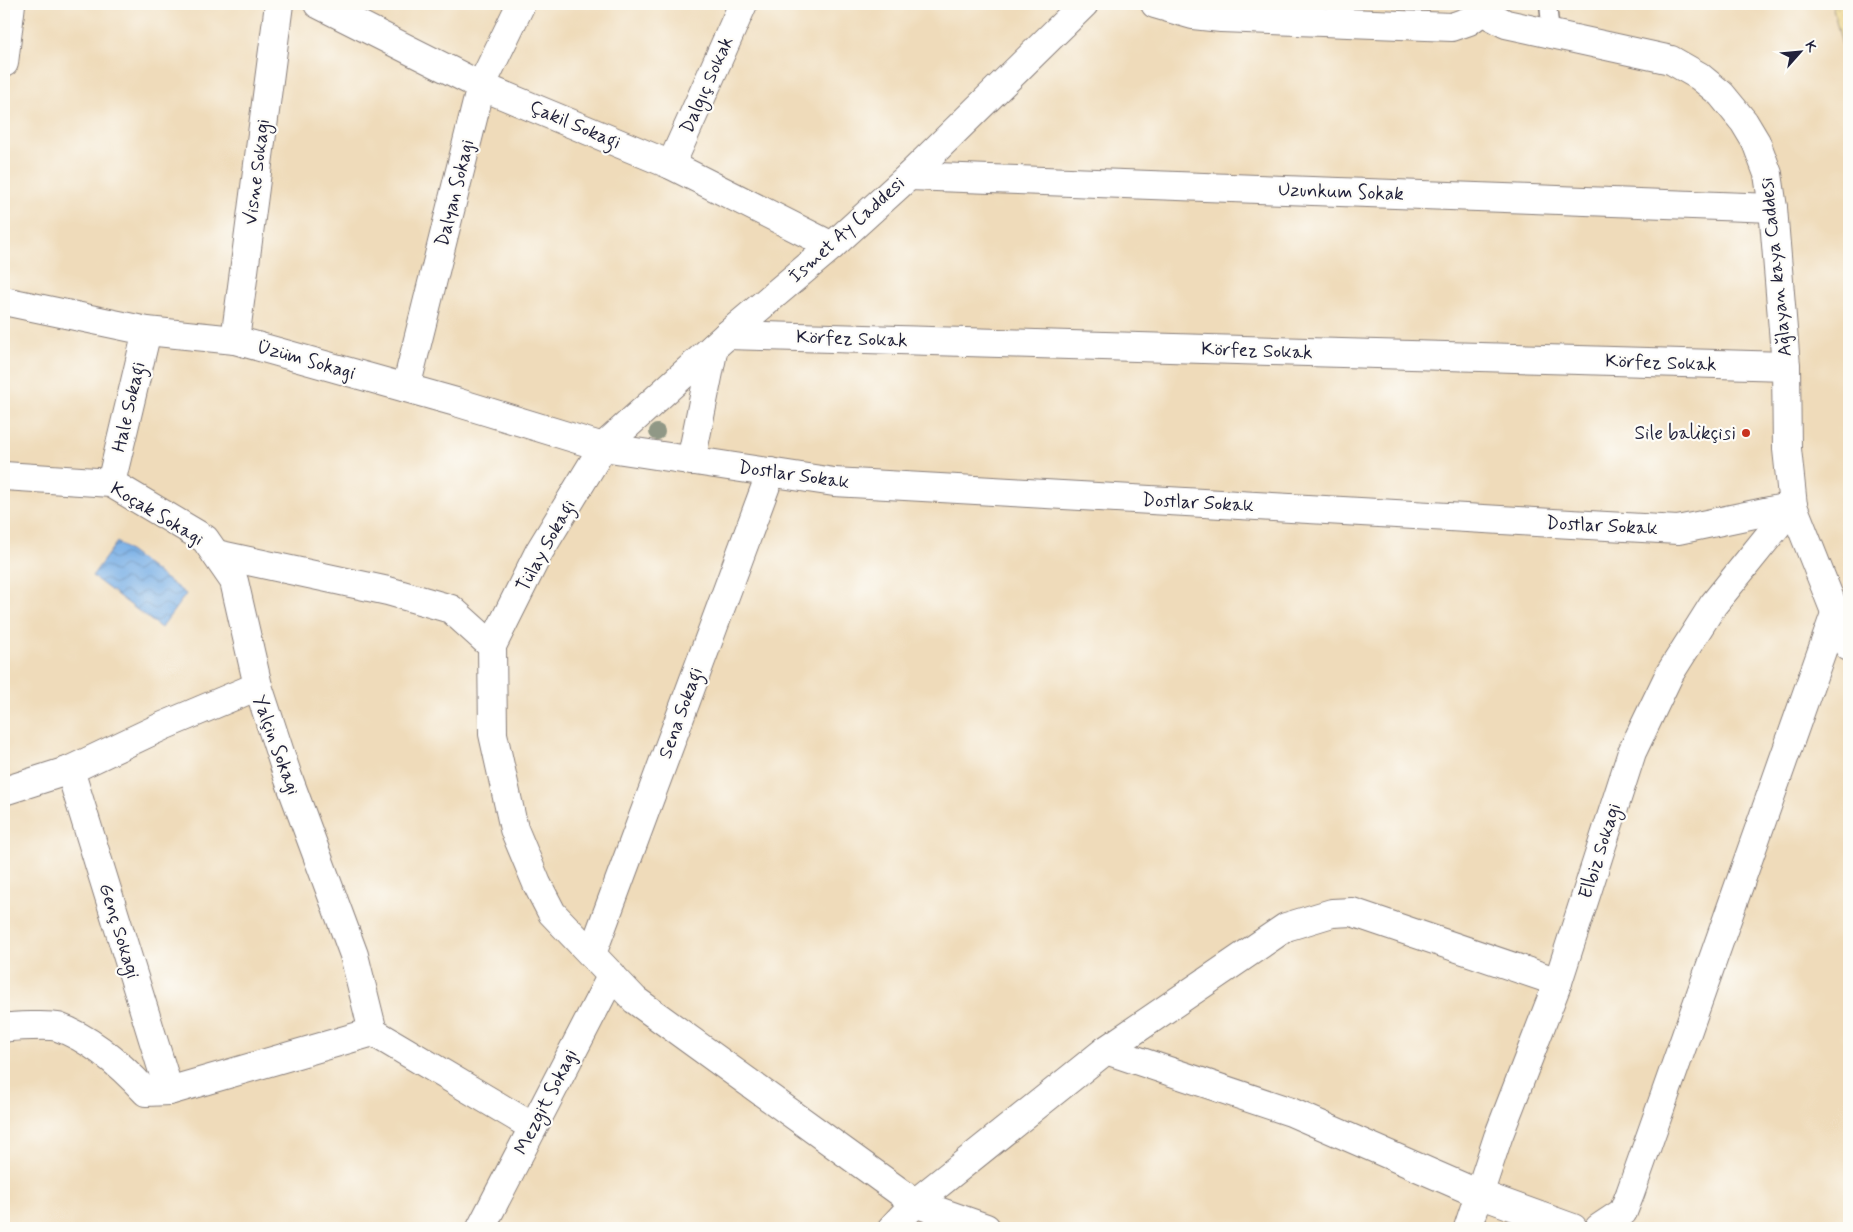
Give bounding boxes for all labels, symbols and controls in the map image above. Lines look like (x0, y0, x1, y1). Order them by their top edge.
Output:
north arrow (1776, 28, 1826, 78)
street label: Dalgıç Sokak (675, 33, 741, 138)
text: K (1800, 38, 1821, 56)
street label: Çakil Sokagi (524, 95, 624, 158)
street label: Visne Sokagi (238, 118, 278, 227)
street label: Dalyan Sokagi (430, 137, 481, 249)
street label: İsmet Ay Caddesi (784, 171, 911, 290)
street label: Ağlayan kaya Caddesi (1754, 176, 1799, 358)
street label: Uzunkum Sokak (1278, 177, 1405, 207)
street label: Körfez Sokak (796, 325, 908, 353)
street label: Üzüm Sokagi (254, 334, 358, 387)
street label: Körfez Sokak (1201, 337, 1313, 365)
street label: Körfez Sokak (1605, 349, 1717, 377)
street label: Hale Sokagi (106, 359, 154, 455)
place label: Sile balikçisi (1635, 421, 1736, 446)
marker: Sile balikçisi (1740, 427, 1752, 439)
street label: Dostlar Sokak (737, 455, 851, 495)
street label: Koçak Sokagi (105, 476, 208, 552)
street label: Dostlar Sokak (1141, 488, 1255, 518)
street label: Tülay Sokagi (510, 496, 584, 598)
street label: Dostlar Sokak (1545, 511, 1659, 541)
street label: Sena Sokagi (653, 664, 712, 763)
street label: Yalçin Sokagi (245, 692, 306, 799)
street label: Elbiz Sokagi (1573, 800, 1629, 902)
street label: Genç Sokagi (91, 880, 145, 982)
street label: Mezgit Sokagi (509, 1045, 585, 1160)

